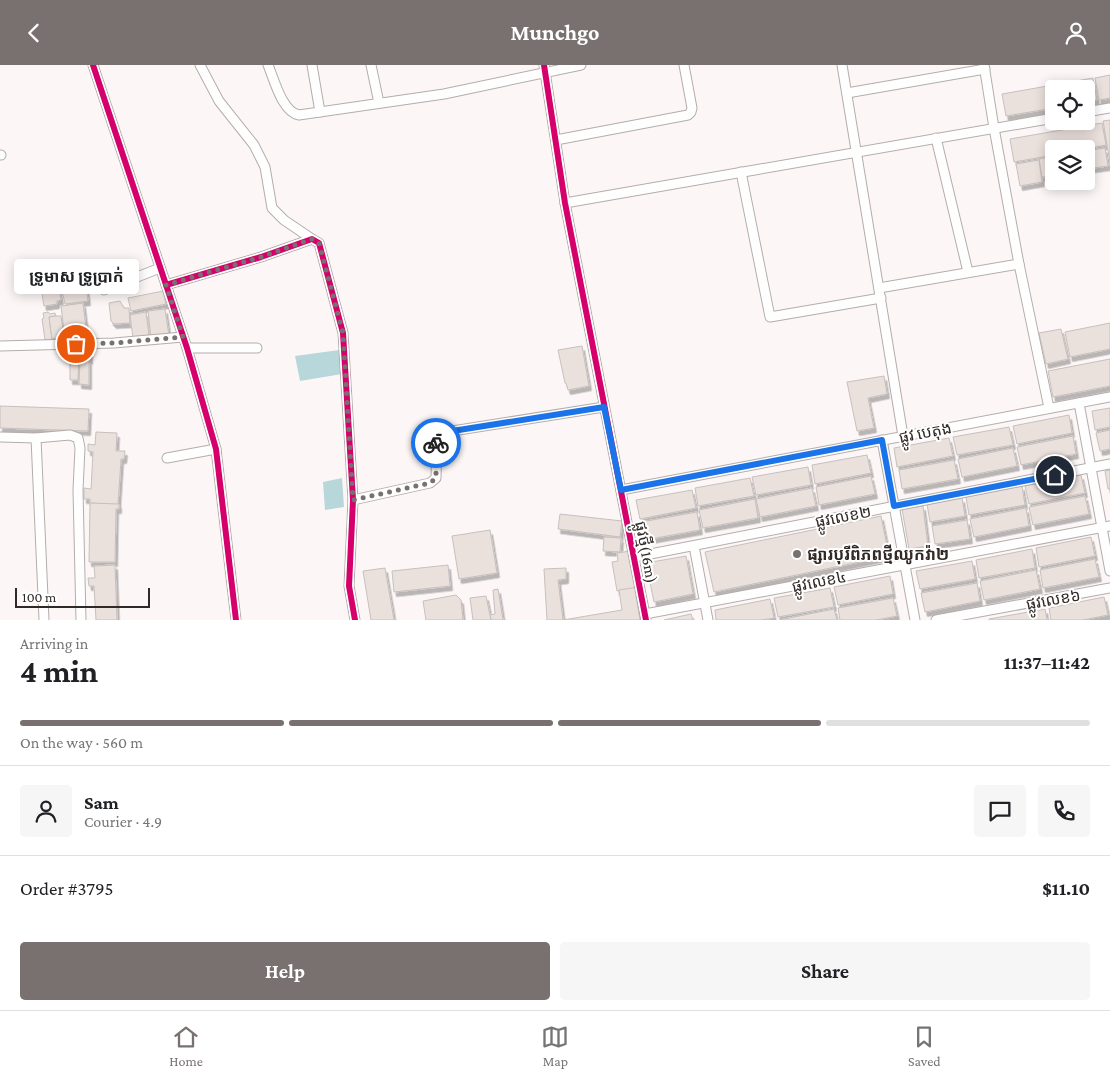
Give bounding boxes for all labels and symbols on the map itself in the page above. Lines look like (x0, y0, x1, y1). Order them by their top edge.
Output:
callout: ទ្រូមាស ទ្រូប្រាក់ (13, 259, 138, 294)
pin (55, 323, 97, 365)
courier (411, 418, 461, 468)
street label: ផ្លូវ បេតុង (897, 419, 954, 452)
pin (1034, 454, 1076, 496)
street label: ផ្លូវលេខ២ (813, 503, 874, 536)
street label: ផ្លូវថ្មី(16m) (627, 519, 663, 586)
place label: ផ្សារបុរីពិភពថ្មីឈូកវ៉ា២ (807, 544, 949, 565)
marker: ផ្សារបុរីពិភពថ្មីឈូកវ៉ា២ (791, 548, 803, 560)
street label: ផ្លូវលេខ៤ (790, 568, 849, 601)
scale bar (15, 585, 150, 608)
street label: ផ្លូវលេខ៦ (1024, 586, 1083, 618)

